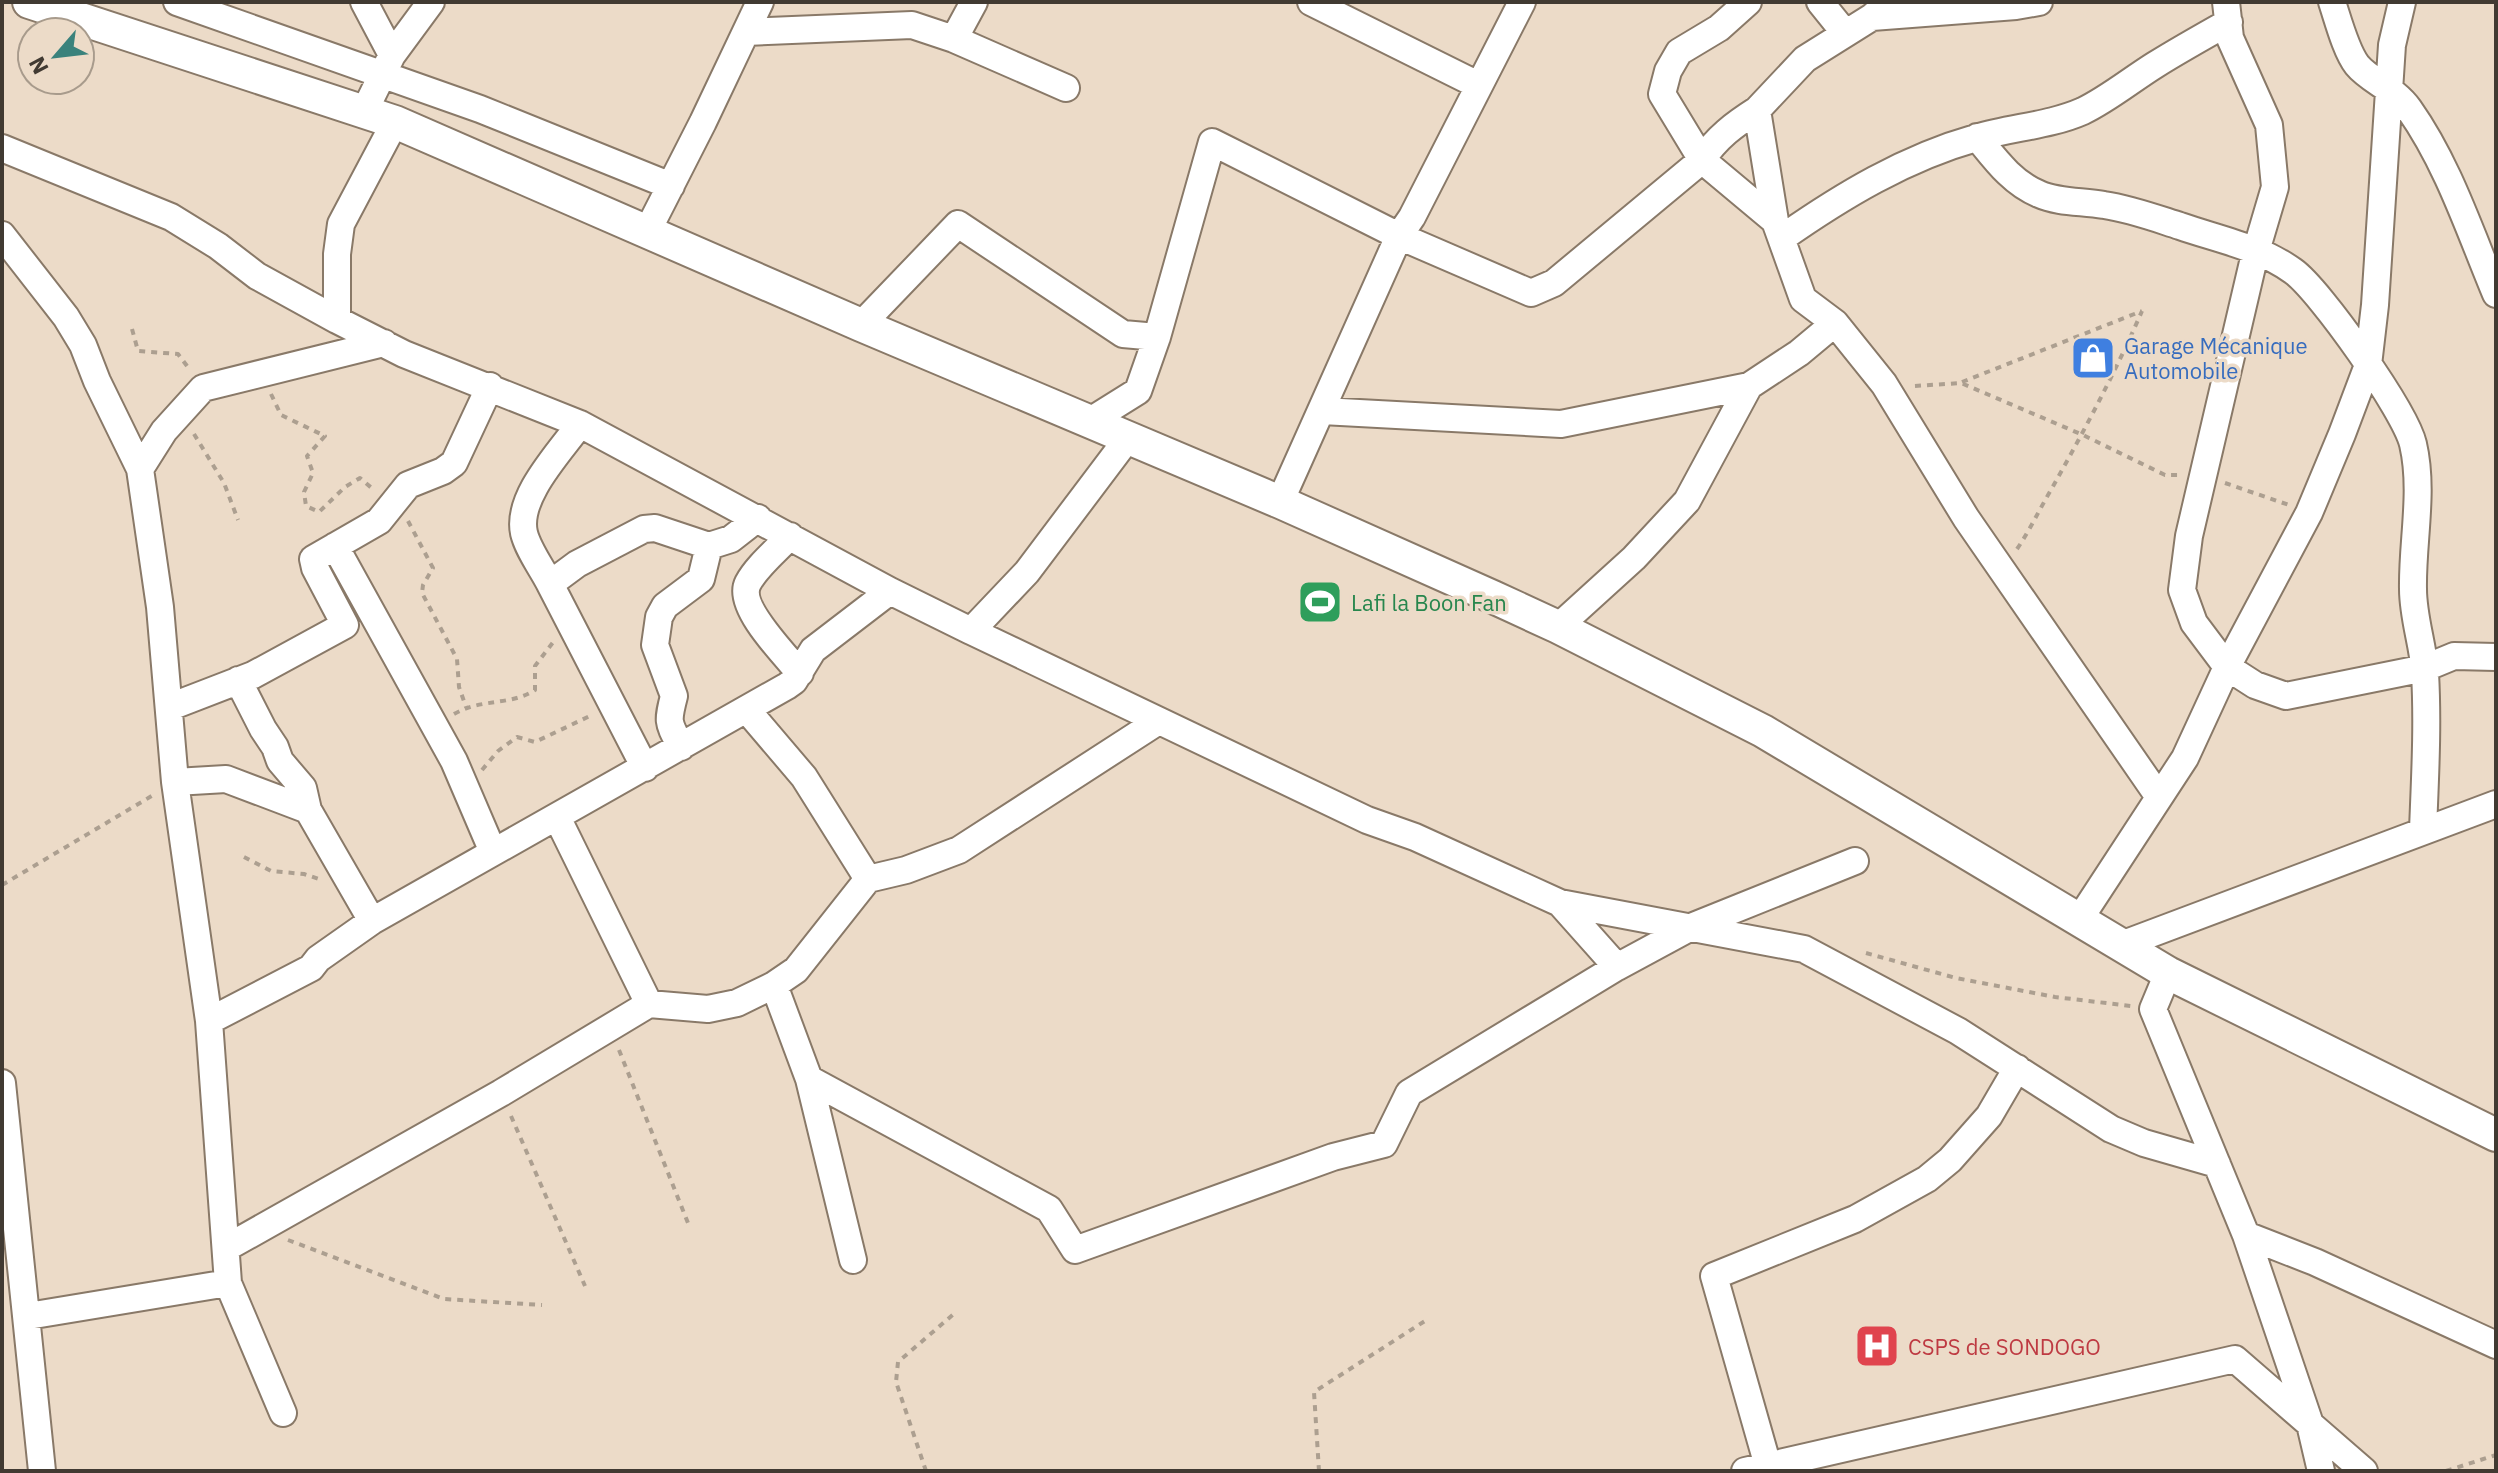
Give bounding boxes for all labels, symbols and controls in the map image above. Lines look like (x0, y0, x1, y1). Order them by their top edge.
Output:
north arrow (16, 16, 96, 96)
text: N (21, 52, 54, 79)
place label: Garage Mécanique Automobile (2124, 331, 2308, 385)
shop icon: Garage Mécanique Automobile (2069, 334, 2117, 382)
sports icon: Lafi la Boon Fan (1296, 578, 1344, 626)
place label: Lafi la Boon Fan (1351, 588, 1507, 617)
hospital icon: CSPS de SONDOGO (1853, 1322, 1901, 1370)
place label: CSPS de SONDOGO (1908, 1332, 2101, 1361)

